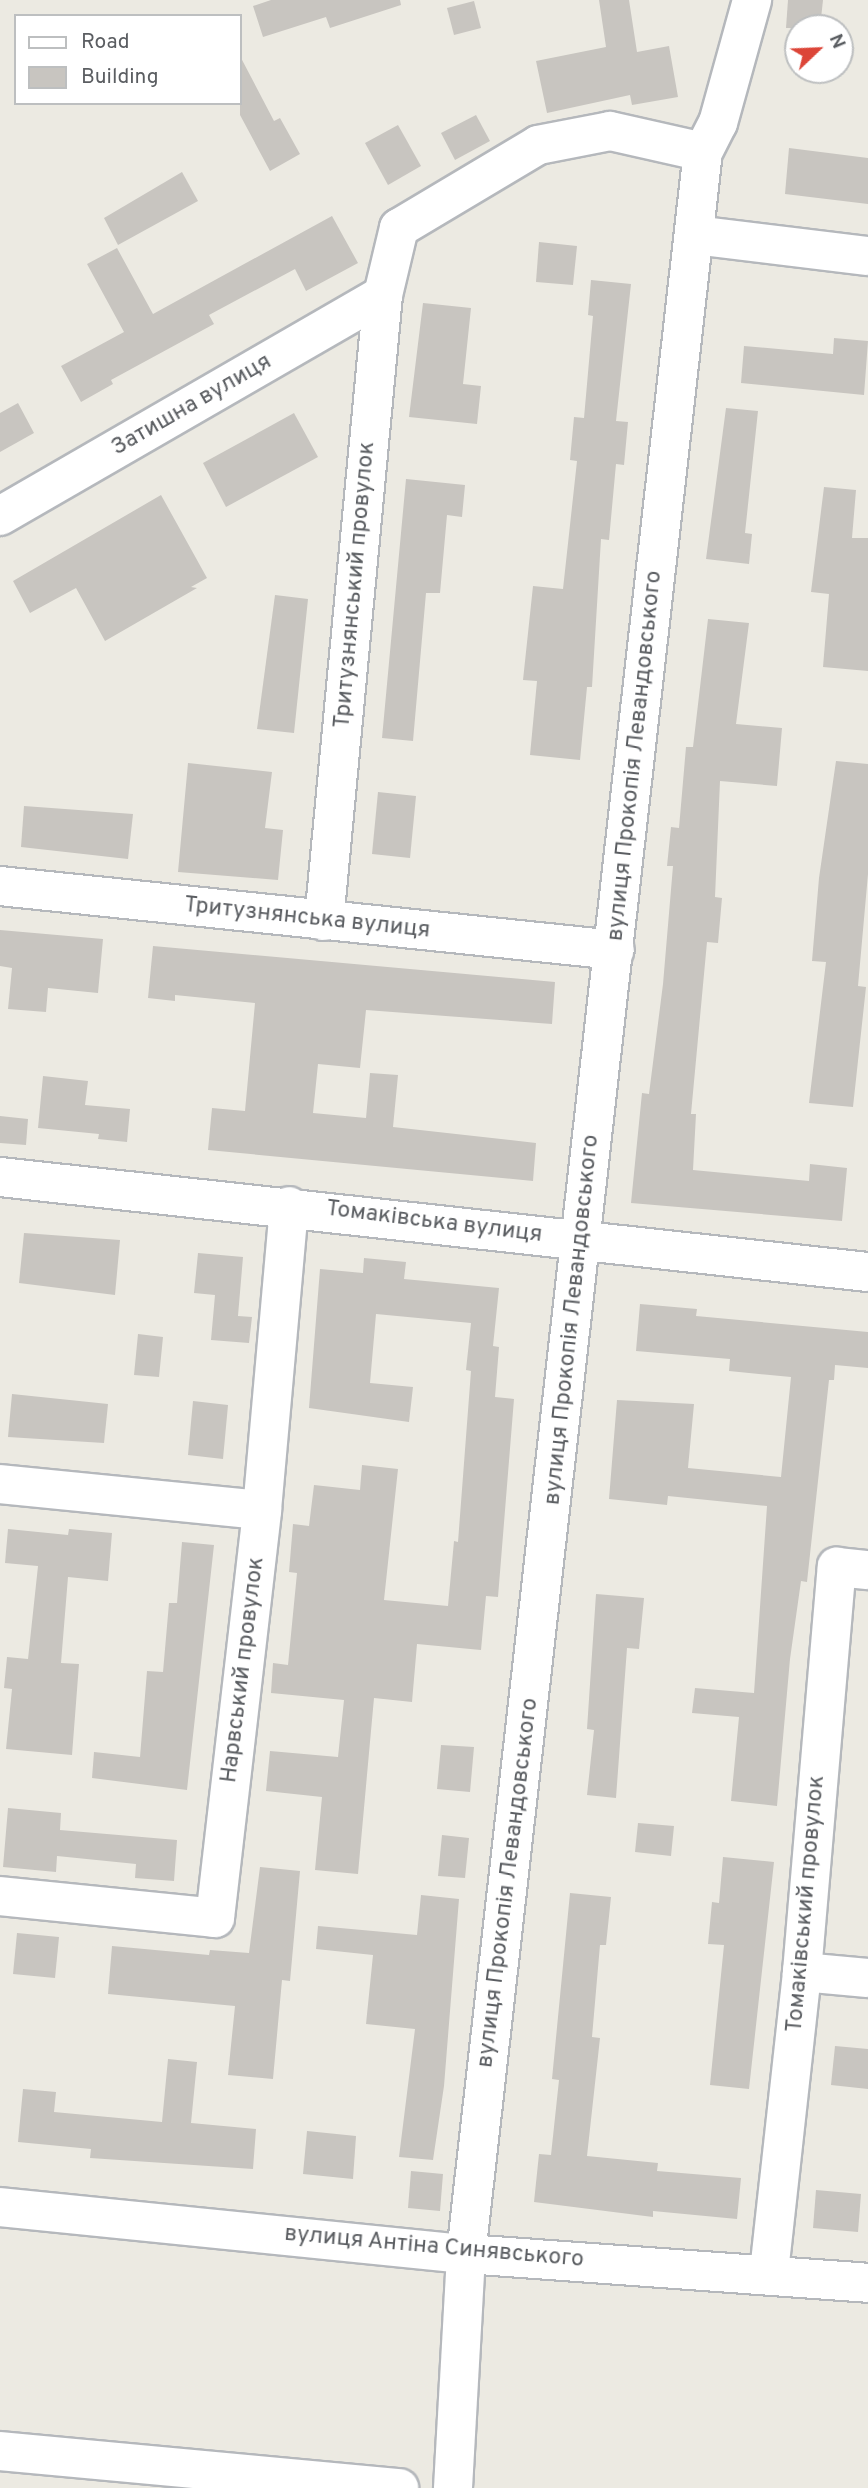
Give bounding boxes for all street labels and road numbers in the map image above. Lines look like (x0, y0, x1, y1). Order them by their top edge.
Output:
street label: Затишна вулиця (107, 349, 277, 463)
street label: Тритузнянський провулок (330, 441, 382, 729)
street label: вулиця Прокопія Левандовського (603, 569, 669, 943)
street label: Тритузнянська вулиця (183, 892, 431, 946)
street label: вулиця Прокопія Левандовського (540, 1133, 606, 1507)
street label: Томаківська вулиця (324, 1196, 544, 1250)
street label: Нарвський провулок (216, 1555, 272, 1785)
street label: вулиця Прокопія Левандовського (473, 1697, 545, 2069)
street label: Томаківський провулок (782, 1774, 832, 2034)
street label: вулиця Антіна Синявського (283, 2221, 585, 2275)

